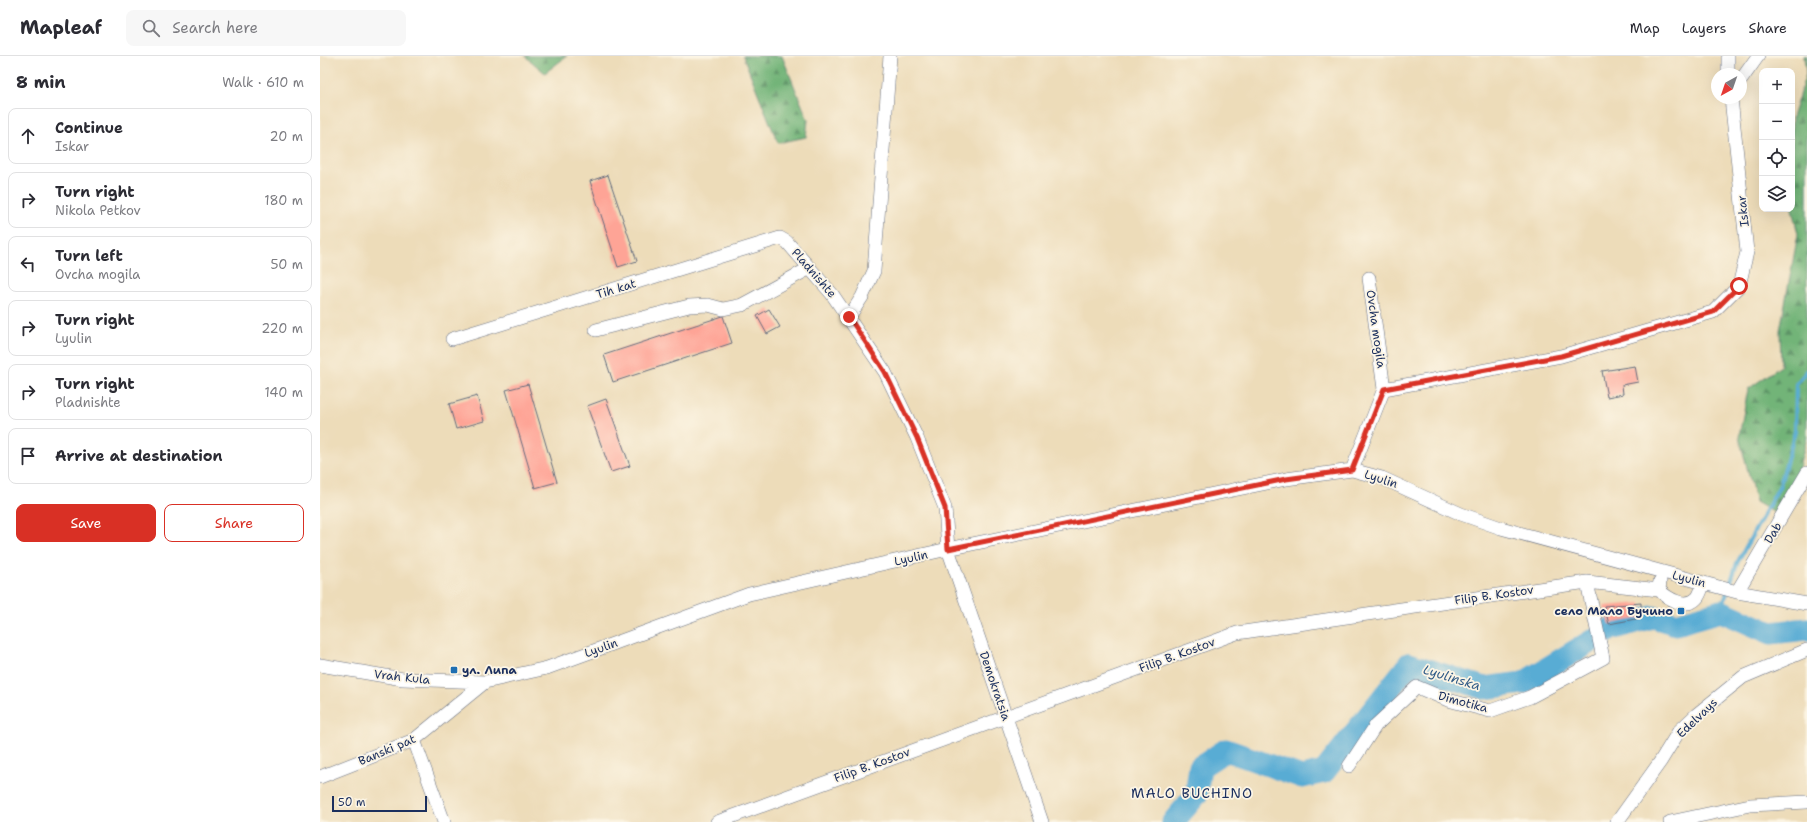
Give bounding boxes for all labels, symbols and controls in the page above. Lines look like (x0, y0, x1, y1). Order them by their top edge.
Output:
search box (126, 10, 406, 46)
text: Mapleaf (20, 15, 102, 40)
icon: search (140, 17, 162, 39)
text: Search here (172, 18, 258, 38)
text: Map (1630, 19, 1660, 37)
text: Layers (1682, 19, 1726, 37)
text: Share (1748, 19, 1787, 37)
north arrow (1711, 68, 1747, 104)
map controls (1759, 68, 1795, 212)
button: + (1759, 68, 1795, 104)
text: 8 min (16, 71, 66, 93)
text: Walk · 610 m (222, 74, 304, 91)
button: − (1759, 104, 1795, 140)
text: Continue (55, 118, 123, 138)
icon: ahead (17, 125, 39, 147)
text: 20 m (270, 128, 303, 145)
text: Iskar (55, 138, 89, 155)
button: locate (1759, 140, 1795, 176)
button: layers (1759, 176, 1795, 212)
text: Turn right (55, 182, 135, 202)
icon: right (17, 189, 39, 211)
text: 180 m (264, 192, 303, 209)
street label: Iskar (1733, 194, 1753, 228)
text: Nikola Petkov (55, 202, 141, 219)
street label: Pladnishte (788, 245, 840, 301)
text: Turn left (55, 246, 123, 266)
icon: left (17, 253, 39, 275)
text: 50 m (270, 256, 303, 273)
text: Ovcha mogila (55, 266, 140, 283)
street label: Tih kat (594, 275, 638, 303)
route start (1730, 277, 1748, 295)
street label: Ovcha mogila (1363, 289, 1389, 370)
route end (840, 308, 858, 326)
text: Turn right (55, 310, 135, 330)
icon: right (17, 317, 39, 339)
text: 220 m (261, 320, 303, 337)
text: Lyulin (55, 330, 92, 347)
text: Turn right (55, 374, 135, 394)
icon: right (17, 381, 39, 403)
text: 140 m (264, 384, 303, 401)
text: Pladnishte (55, 394, 121, 411)
icon: arrive (17, 445, 39, 467)
text: Arrive at destination (55, 446, 223, 466)
street label: Lyulin (1362, 466, 1400, 492)
button: Save (16, 504, 156, 542)
button: Share (164, 504, 304, 542)
street label: Dab (1760, 519, 1786, 547)
street label: Lyulin (893, 546, 929, 570)
street label: Lyulin (1670, 567, 1708, 591)
street label: Filip B. Kostov (1453, 581, 1535, 608)
place label: село Мало Бучино (1555, 603, 1673, 619)
marker: село Мало Бучино (1676, 606, 1686, 616)
street label: Filip B. Kostov (1137, 634, 1218, 676)
street label: Lyulin (582, 635, 620, 661)
street label: Demokratsia (976, 649, 1015, 723)
water label: Lyulinska (1421, 661, 1483, 694)
place label: ул. Липа (462, 662, 518, 678)
marker: ул. Липа (449, 665, 459, 675)
street label: Vrah Kula (373, 666, 432, 688)
street label: Dimotika (1436, 688, 1490, 716)
street label: Edelvays (1673, 695, 1721, 741)
street label: Banski pat (356, 731, 418, 769)
street label: Filip B. Kostov (832, 744, 913, 786)
district label: MALO BUCHINO (1131, 784, 1253, 802)
scale bar (332, 794, 427, 813)
text: 50 m (338, 795, 366, 810)

